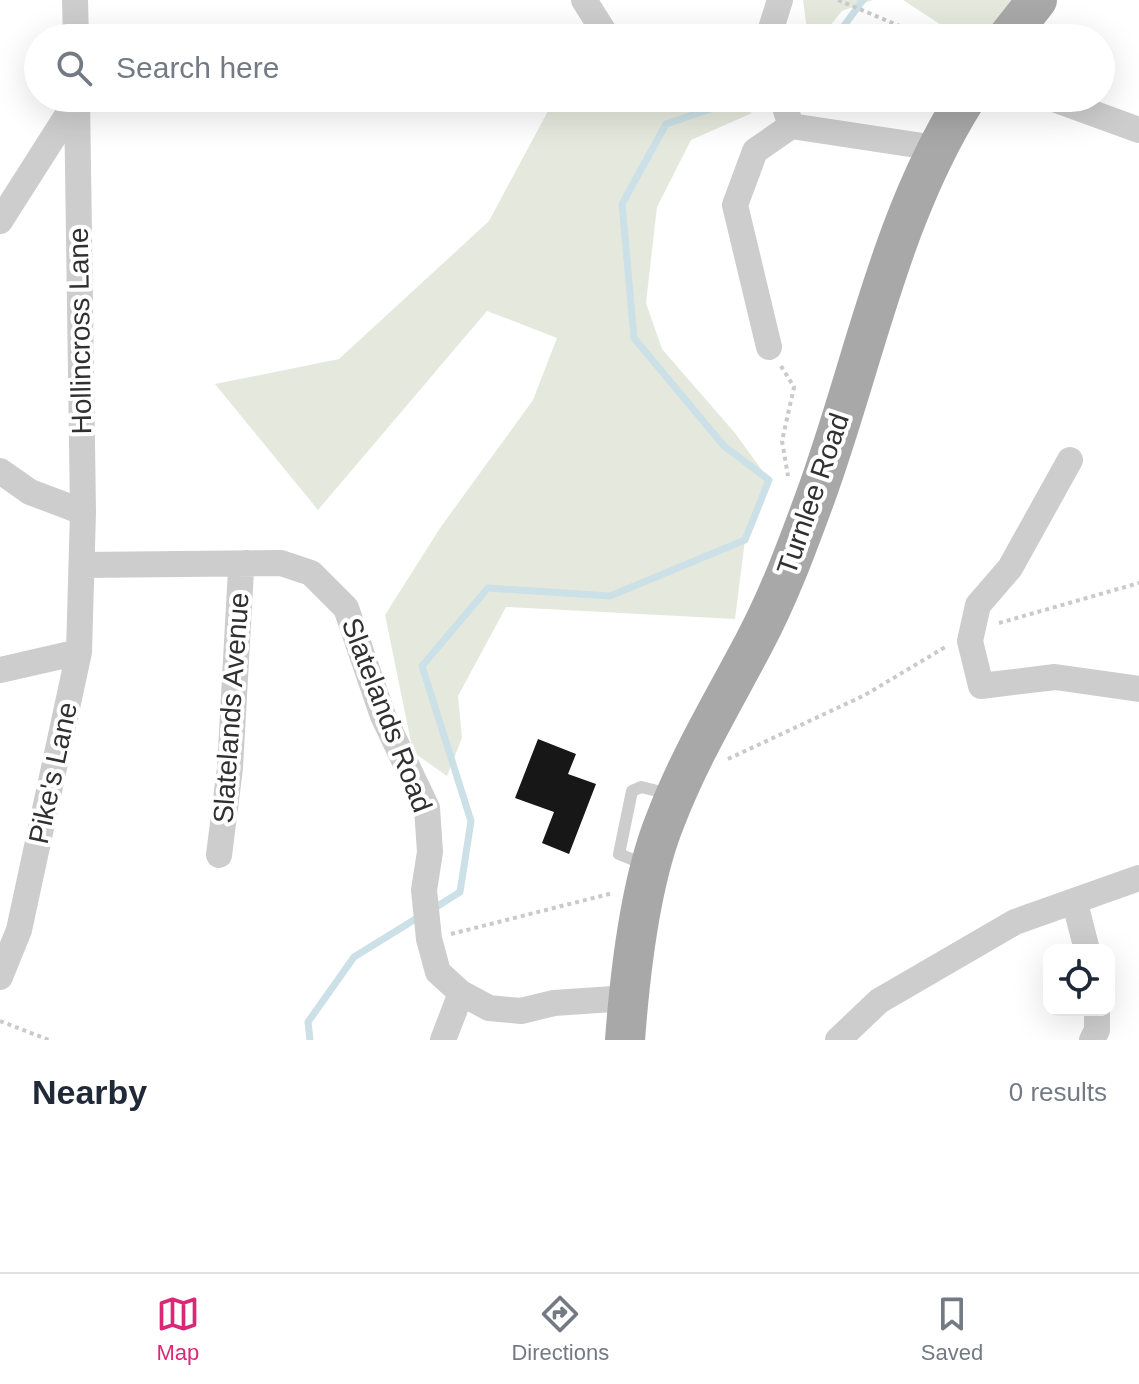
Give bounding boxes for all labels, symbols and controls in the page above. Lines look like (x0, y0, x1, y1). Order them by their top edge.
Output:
search box (24, 24, 1115, 112)
icon: search (52, 46, 96, 90)
text: Search here (116, 51, 279, 84)
street label: Hollincross Lane (63, 227, 97, 435)
street label: Turnlee Road (771, 409, 855, 579)
street label: Slatelands Avenue (207, 591, 255, 825)
street label: Slatelands Road (336, 614, 438, 816)
street label: Pike's Lane (23, 699, 83, 847)
map controls (1043, 944, 1115, 1016)
button: locate (1043, 944, 1115, 1016)
text: Nearby (32, 1073, 147, 1111)
text: 0 results (1009, 1077, 1107, 1107)
tab: Map (156, 1292, 200, 1366)
tab: Directions (511, 1292, 609, 1366)
tab: Saved (921, 1292, 983, 1366)

